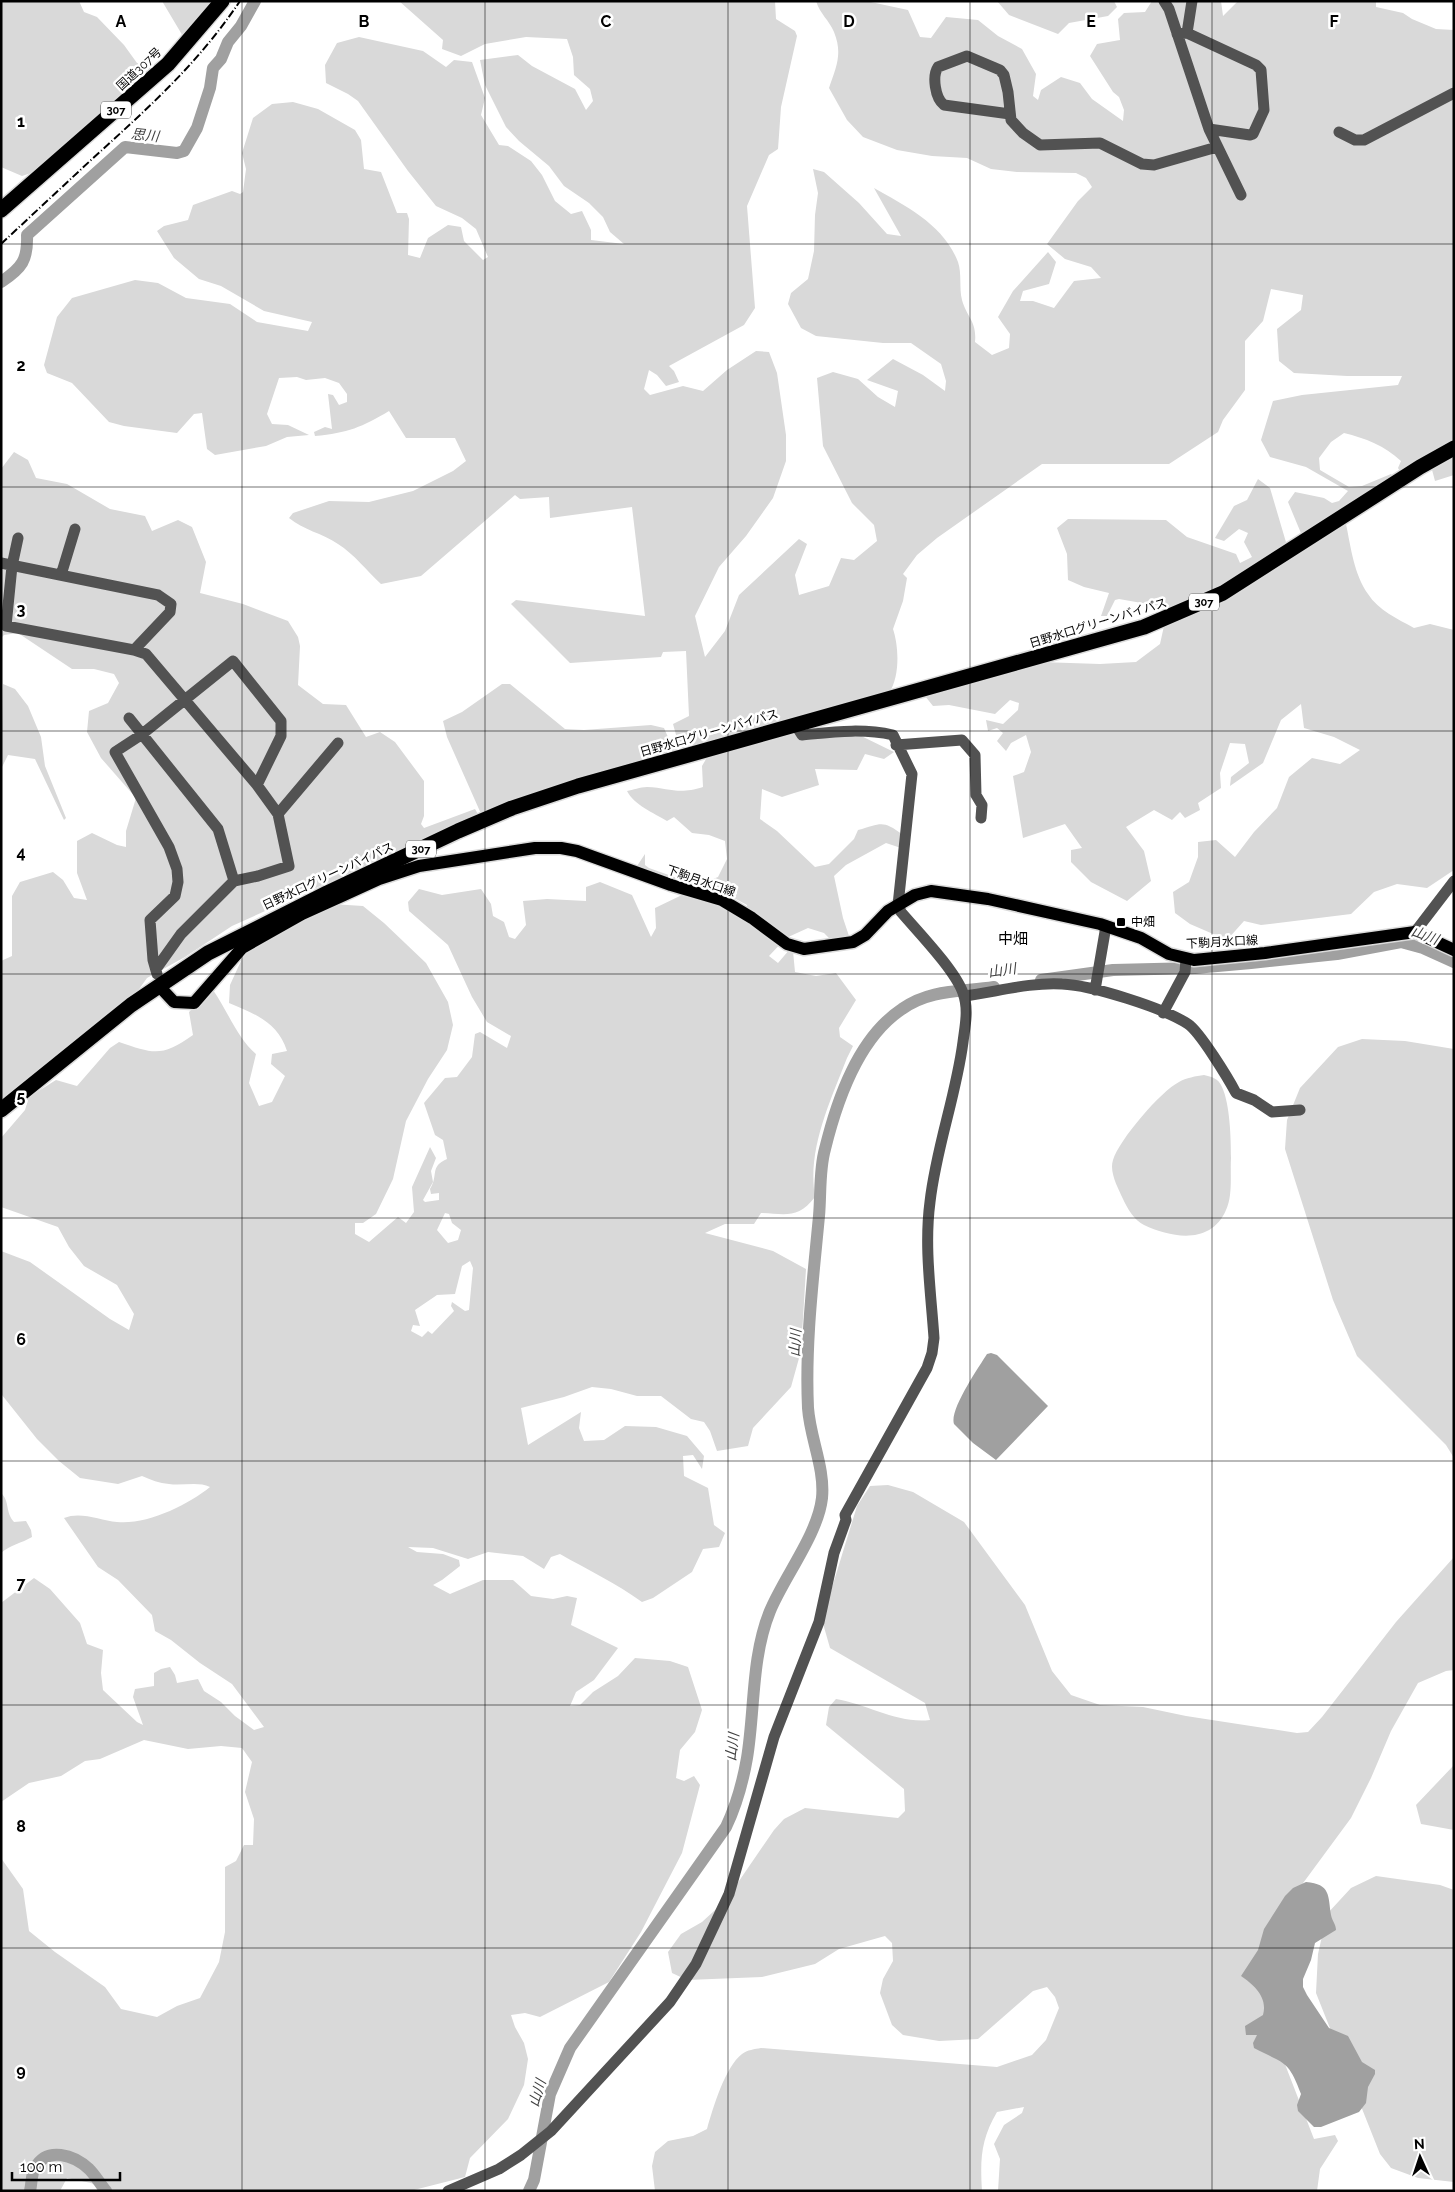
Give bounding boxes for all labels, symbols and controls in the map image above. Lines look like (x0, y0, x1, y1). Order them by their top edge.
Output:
text: A (116, 12, 127, 31)
text: B (359, 12, 370, 31)
text: C (601, 12, 612, 31)
text: D (843, 12, 855, 31)
text: E (1086, 12, 1096, 31)
text: F (1329, 12, 1339, 31)
street label: 国道307号 (114, 45, 164, 93)
road number: 307 (101, 102, 131, 118)
text: 1 (17, 112, 25, 131)
water label: 思川 (130, 126, 162, 145)
text: 2 (16, 356, 26, 375)
road number: 307 (1189, 594, 1219, 610)
street label: 日野水口グリーンバイパス (1027, 595, 1169, 651)
text: 3 (17, 600, 26, 619)
street label: 日野水口グリーンバイパス (638, 707, 780, 759)
street label: 日野水口グリーンバイパス (260, 839, 396, 913)
road number: 307 (406, 841, 436, 858)
text: 4 (16, 843, 26, 862)
street label: 下駒月水口線 (665, 863, 737, 899)
place label: 中畑 (1131, 915, 1155, 929)
marker: 中畑 (1115, 916, 1127, 928)
water label: 山川 (1409, 923, 1443, 948)
district label: 中畑 (998, 930, 1028, 948)
street label: 下駒月水口線 (1186, 933, 1258, 951)
water label: 山川 (987, 960, 1019, 980)
text: 5 (17, 1087, 26, 1106)
water label: 山川 (786, 1327, 804, 1357)
text: 6 (16, 1330, 26, 1349)
text: 7 (17, 1574, 26, 1593)
water label: 山川 (722, 1730, 742, 1762)
text: 8 (16, 1817, 26, 1836)
text: 9 (16, 2061, 26, 2080)
water label: 山川 (525, 2075, 549, 2109)
north arrow (1395, 2132, 1445, 2182)
text: N (1414, 2136, 1425, 2152)
scale bar (12, 2150, 120, 2182)
text: 100 m (20, 2158, 62, 2176)

